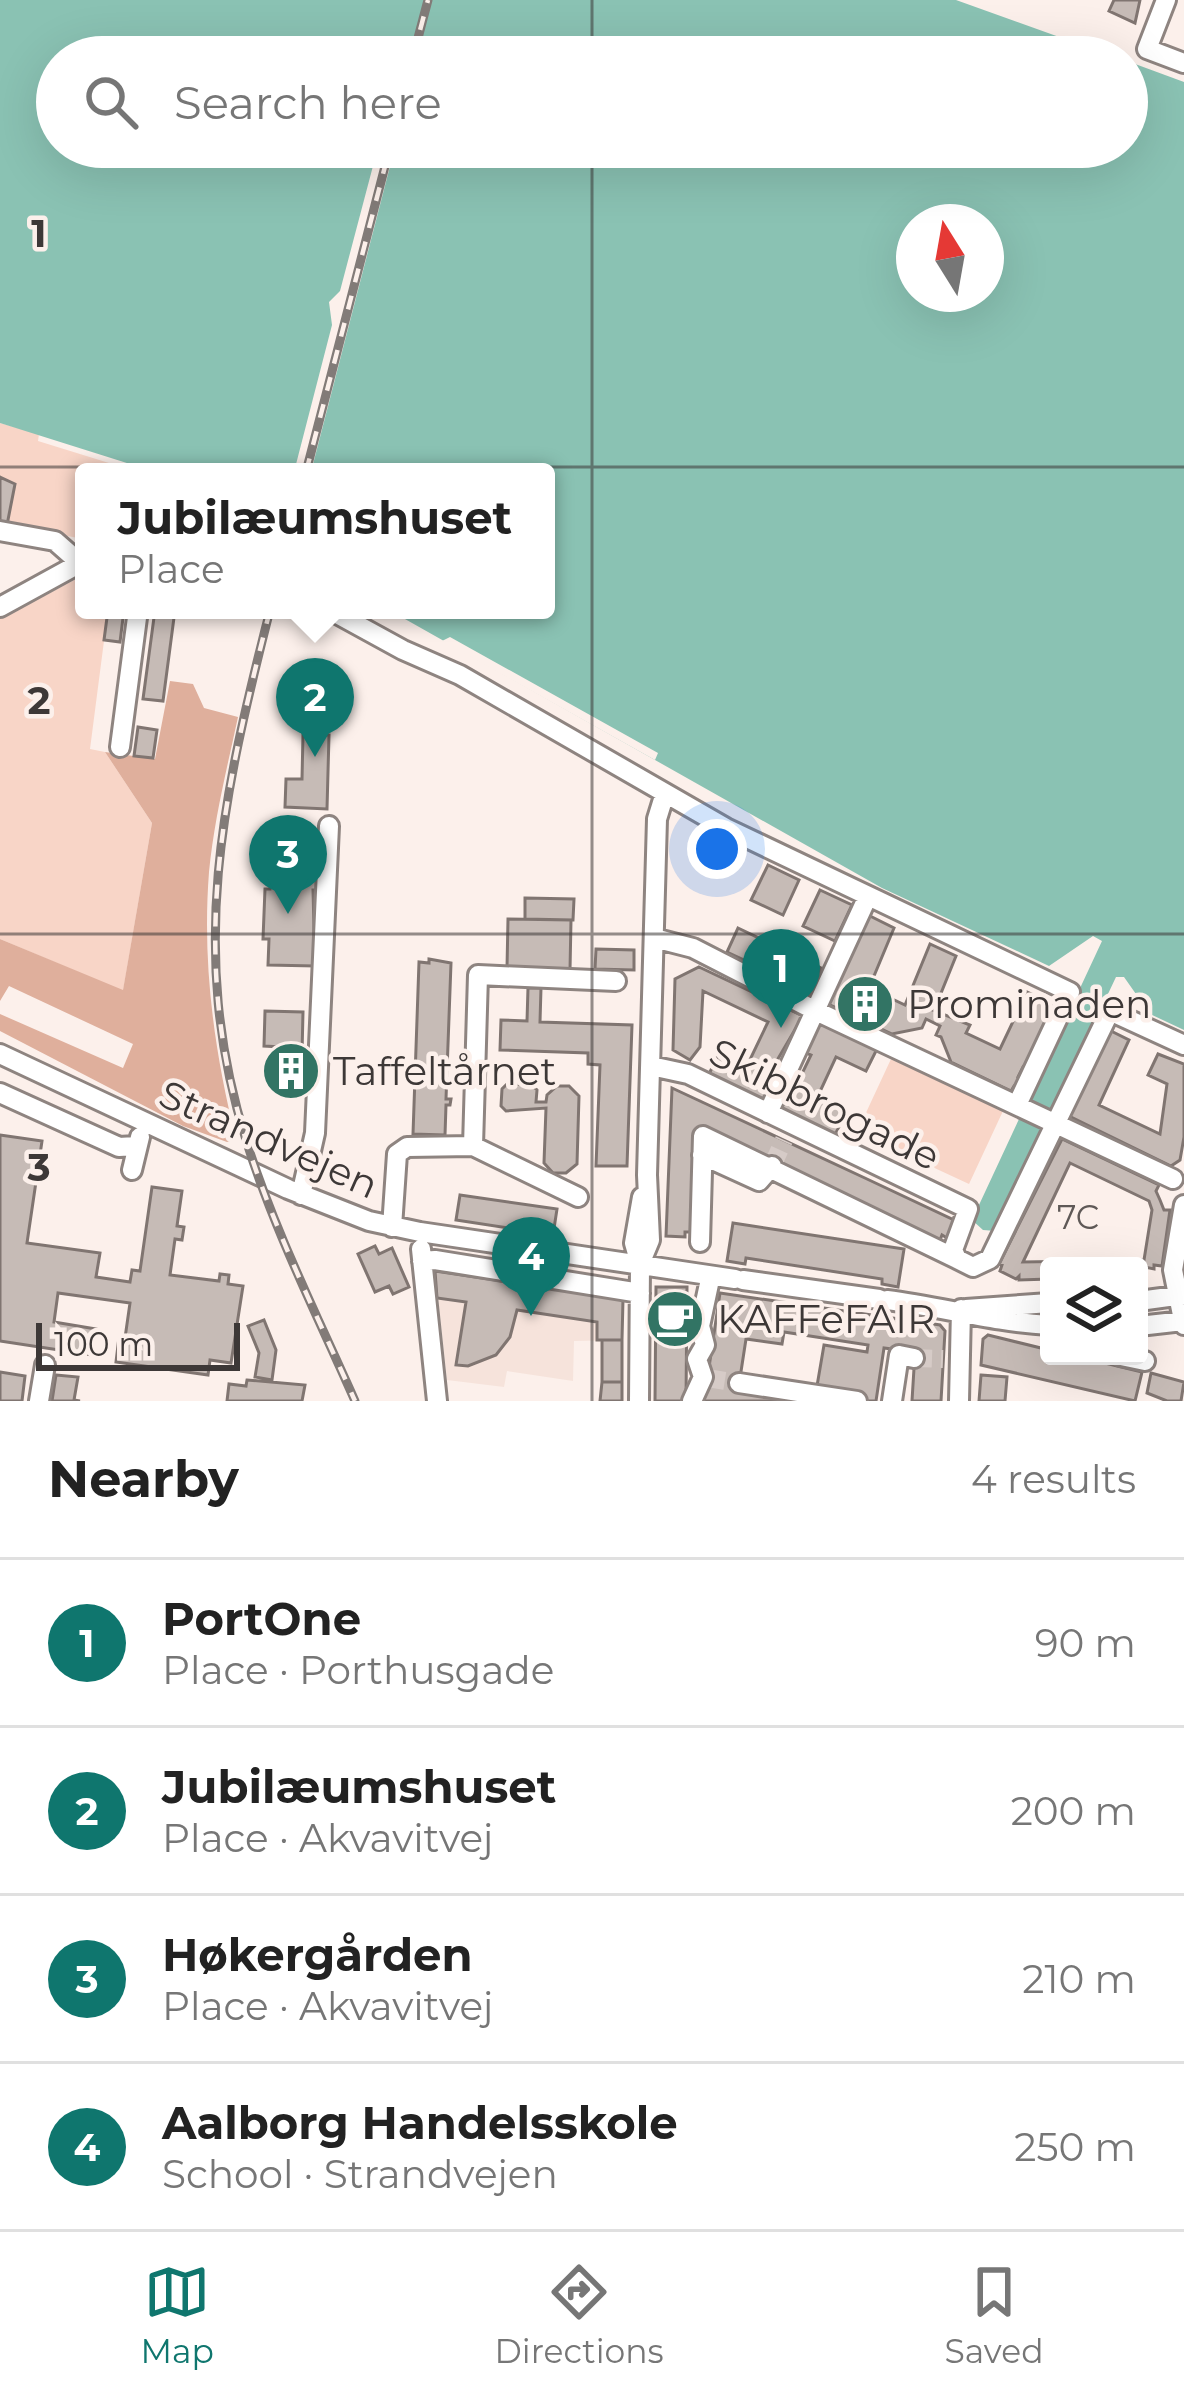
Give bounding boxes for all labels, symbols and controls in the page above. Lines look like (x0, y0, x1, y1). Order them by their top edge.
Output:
search box (36, 36, 1148, 168)
icon: search (78, 69, 144, 135)
text: Search here (174, 75, 442, 130)
north arrow (896, 204, 1004, 312)
text: 1 (31, 209, 47, 257)
popup (75, 463, 555, 619)
text: Jubilæumshuset (118, 490, 512, 545)
text: Place (118, 545, 225, 593)
pin: 2 (276, 658, 354, 757)
text: 2 (27, 676, 51, 724)
pin: 3 (249, 815, 327, 914)
your location (687, 819, 747, 879)
pin: 1 (742, 929, 820, 1028)
building icon: Prominaden (834, 973, 896, 1035)
place label: Prominaden (907, 980, 1151, 1028)
street label: Skibbrogade (702, 1028, 948, 1180)
building icon: Taffeltårnet (260, 1040, 322, 1102)
place label: Taffeltårnet (333, 1047, 556, 1095)
street label: Strandvejen (152, 1069, 386, 1209)
text: 3 (26, 1143, 51, 1191)
house number: 7C (1057, 1197, 1099, 1237)
pin: 4 (492, 1217, 570, 1316)
map controls (1040, 1257, 1148, 1365)
button: layers (1040, 1257, 1148, 1365)
cafe icon: KAFFeFAIR (644, 1288, 706, 1350)
place label: KAFFeFAIR (717, 1295, 935, 1343)
scale bar (36, 1317, 240, 1370)
text: 100 m (54, 1324, 153, 1364)
text: Nearby (48, 1448, 239, 1510)
text: 4 results (971, 1455, 1136, 1503)
text: PortOne (162, 1591, 361, 1646)
text: 1 (79, 1619, 95, 1667)
text: 90 m (1035, 1619, 1136, 1667)
text: Place · Porthusgade (162, 1646, 554, 1694)
text: Jubilæumshuset (162, 1759, 556, 1814)
text: 2 (75, 1787, 99, 1835)
text: 200 m (1011, 1787, 1136, 1835)
text: Place · Akvavitvej (162, 1814, 493, 1862)
text: Høkergården (162, 1927, 473, 1982)
text: 3 (75, 1955, 99, 2003)
text: 210 m (1022, 1955, 1136, 2003)
text: Place · Akvavitvej (162, 1982, 493, 2030)
text: Aalborg Handelsskole (162, 2095, 678, 2150)
text: 4 (74, 2123, 100, 2171)
text: 250 m (1014, 2123, 1136, 2171)
text: School · Strandvejen (162, 2150, 558, 2198)
tab: Map (140, 2259, 214, 2371)
tab: Directions (495, 2259, 664, 2371)
tab: Saved (944, 2259, 1044, 2371)

